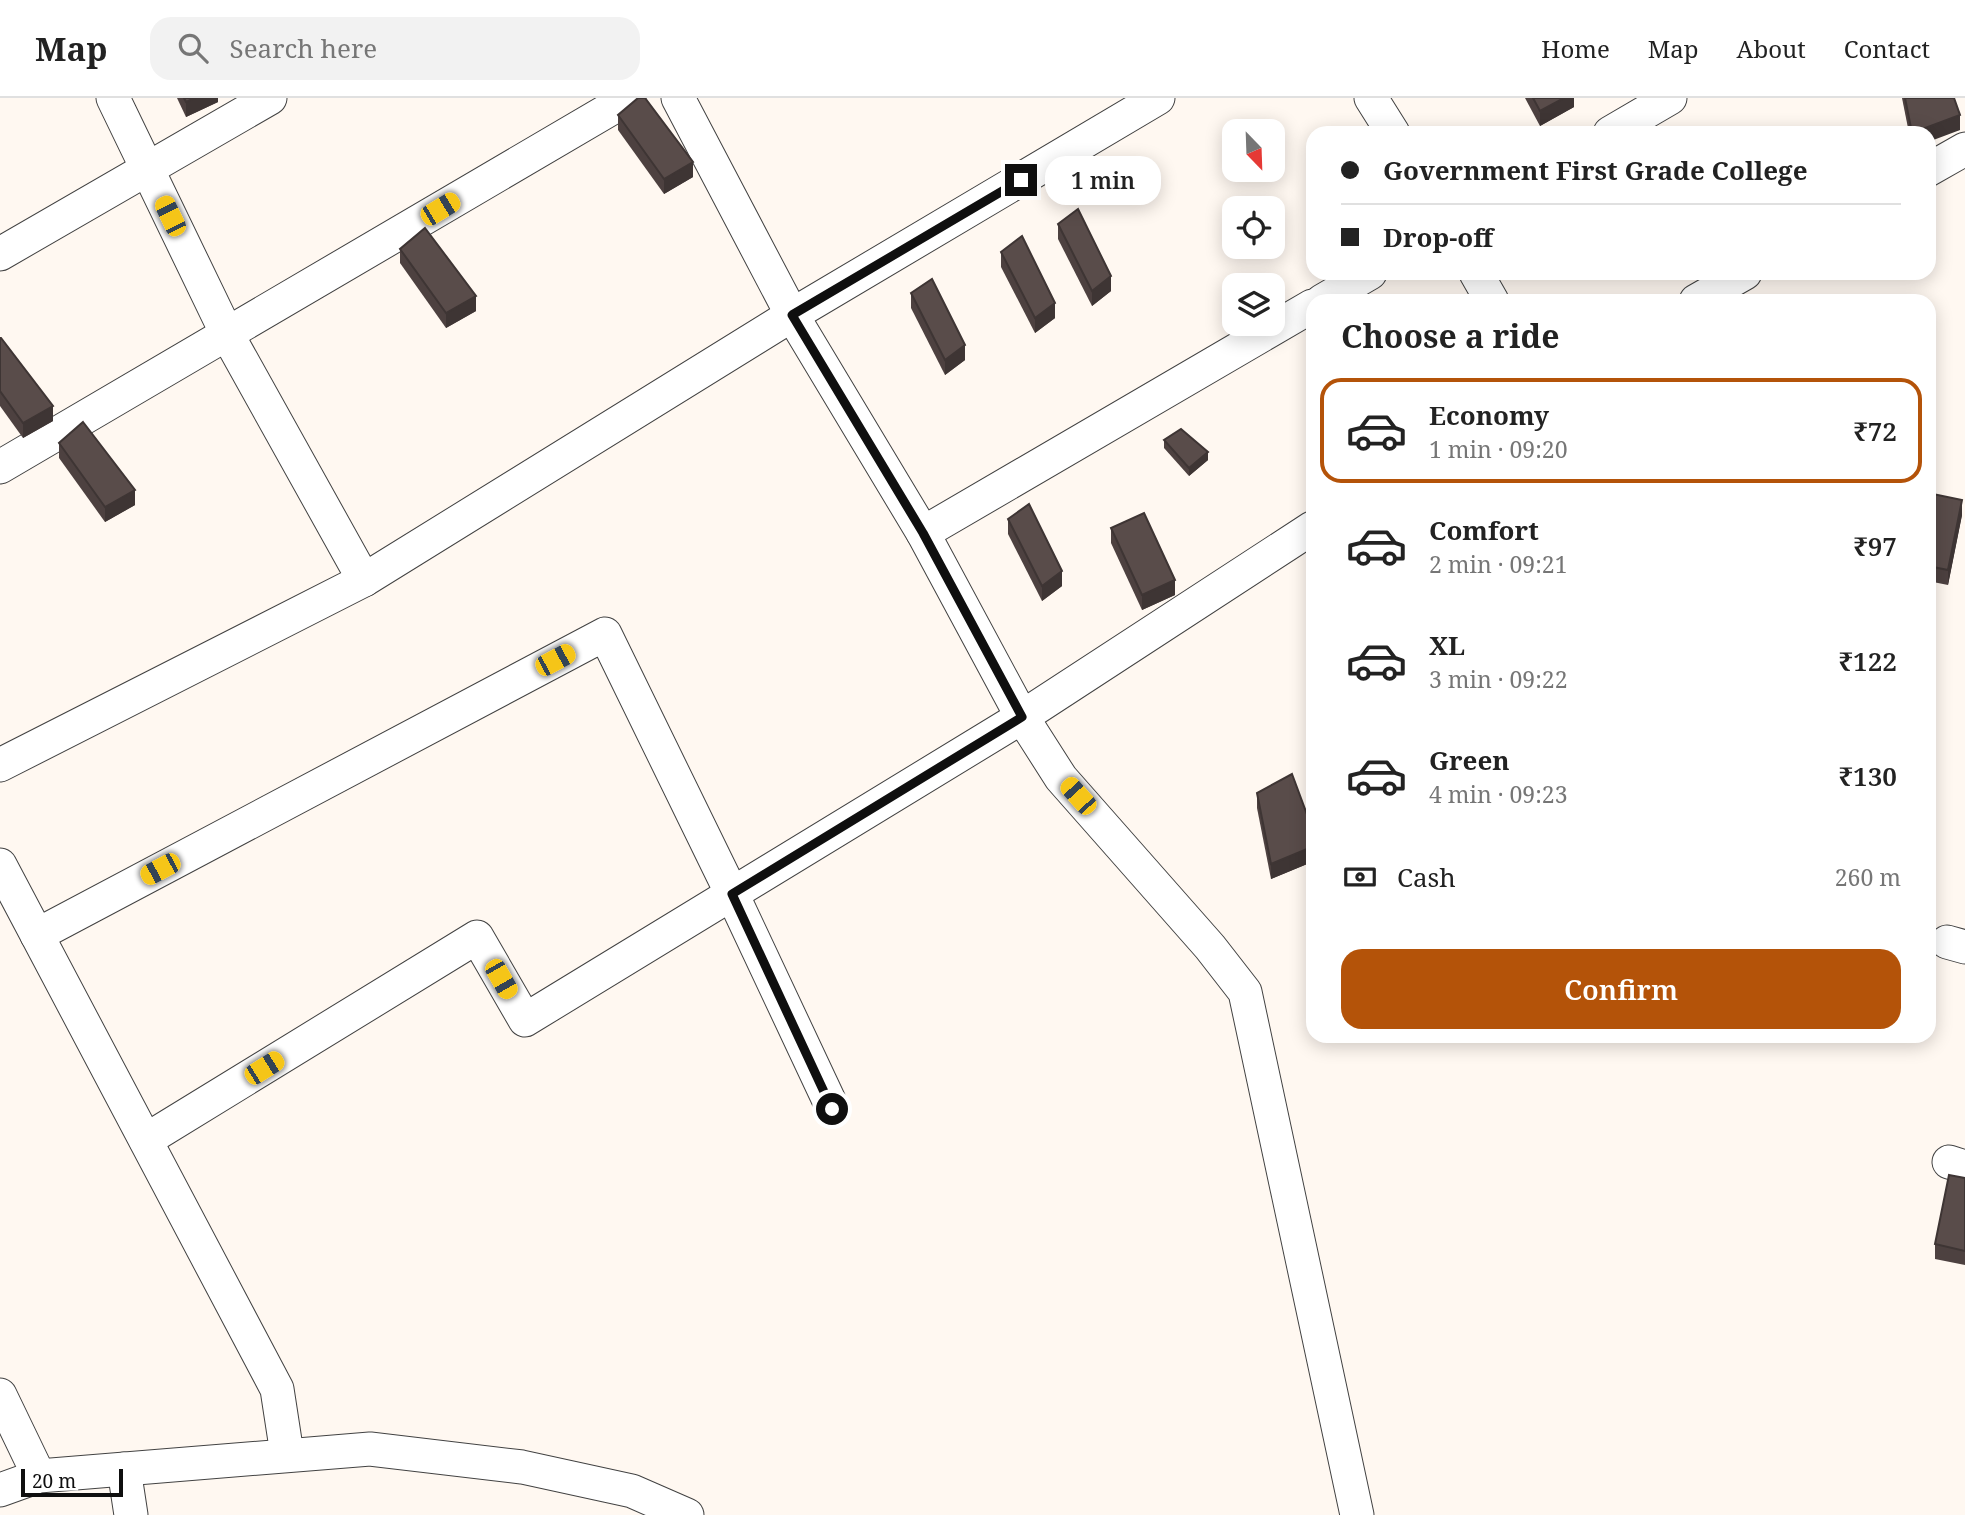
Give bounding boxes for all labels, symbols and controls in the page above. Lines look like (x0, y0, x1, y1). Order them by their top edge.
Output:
search box (150, 17, 640, 80)
text: Map (35, 26, 108, 71)
icon: search (174, 29, 212, 67)
text: Search here (230, 30, 377, 66)
text: Home (1541, 32, 1610, 65)
text: Map (1648, 32, 1699, 65)
text: About (1737, 32, 1806, 65)
text: Contact (1844, 32, 1930, 65)
north arrow (1222, 119, 1284, 182)
map controls (1222, 119, 1285, 336)
text: Government First Grade College (1383, 152, 1808, 188)
callout: 1 min (1046, 155, 1161, 204)
route end (1005, 164, 1037, 196)
text: 1 min (1071, 164, 1135, 196)
car (417, 189, 464, 229)
car (152, 193, 189, 239)
button: locate (1222, 196, 1285, 259)
text: Drop-off (1383, 219, 1493, 255)
button: layers (1222, 273, 1285, 336)
text: Choose a ride (1341, 314, 1560, 357)
text: Economy (1429, 397, 1549, 433)
icon: car (1345, 399, 1408, 462)
text: ₹72 (1853, 413, 1897, 449)
text: 1 min · 09:20 (1429, 433, 1567, 465)
text: Comfort (1429, 512, 1539, 548)
icon: car (1345, 514, 1408, 577)
text: ₹97 (1853, 528, 1897, 564)
text: 2 min · 09:21 (1429, 548, 1567, 580)
text: XL (1429, 627, 1465, 663)
icon: car (1345, 629, 1408, 692)
car (532, 641, 579, 679)
text: ₹122 (1839, 643, 1897, 679)
text: 3 min · 09:22 (1429, 663, 1567, 695)
text: Green (1429, 742, 1510, 778)
icon: car (1345, 744, 1408, 807)
text: ₹130 (1839, 758, 1897, 794)
car (1057, 773, 1100, 819)
text: 4 min · 09:23 (1429, 778, 1567, 810)
car (137, 850, 184, 888)
icon: cash (1341, 858, 1379, 896)
text: Cash (1397, 859, 1456, 895)
text: 260 m (1835, 861, 1901, 893)
button: Confirm (1341, 949, 1901, 1029)
car (482, 956, 521, 1002)
car (241, 1048, 288, 1088)
route start (816, 1093, 848, 1125)
scale bar (21, 1466, 122, 1498)
text: 20 m (32, 1468, 76, 1494)

